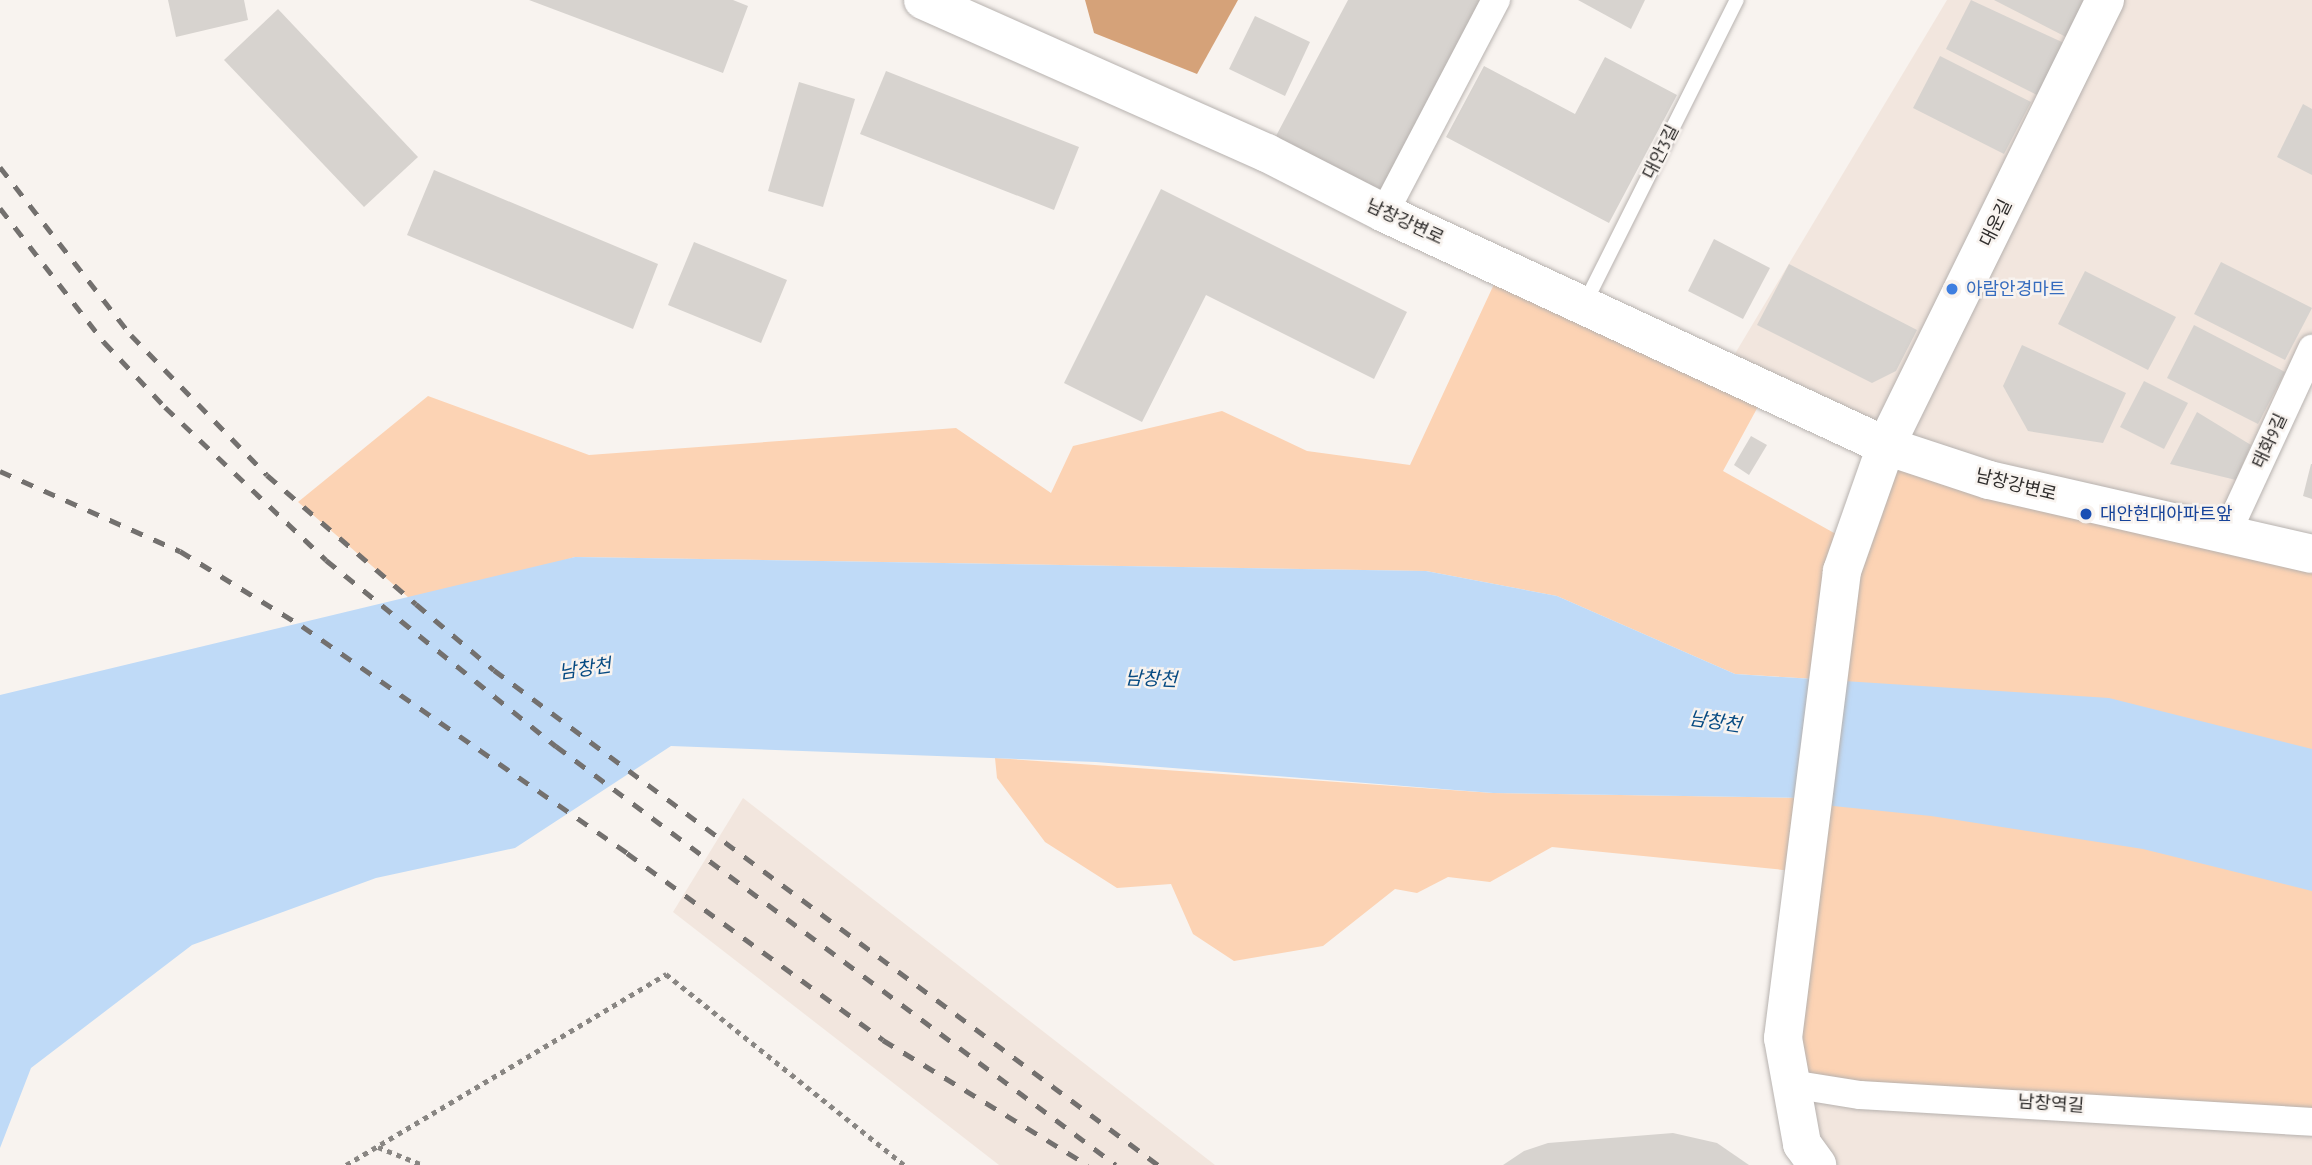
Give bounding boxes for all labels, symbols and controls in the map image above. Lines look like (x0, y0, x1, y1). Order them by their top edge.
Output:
street label: 대안3길 (1638, 121, 1684, 183)
street label: 남창강변로 (1363, 195, 1447, 249)
street label: 대운길 (1975, 196, 2017, 250)
place label: 아람안경마트 (1966, 278, 2065, 300)
marker: 아람안경마트 (1944, 281, 1960, 297)
street label: 태화9길 (2248, 410, 2292, 472)
street label: 남창강변로 (1973, 465, 2059, 505)
place label: 대안현대아파트앞 (2100, 503, 2232, 525)
marker: 대안현대아파트앞 (2078, 506, 2094, 522)
water label: 남창천 (557, 654, 613, 684)
water label: 남창천 (1124, 667, 1178, 691)
water label: 남창천 (1687, 707, 1743, 737)
street label: 남창역길 (2017, 1091, 2085, 1117)

